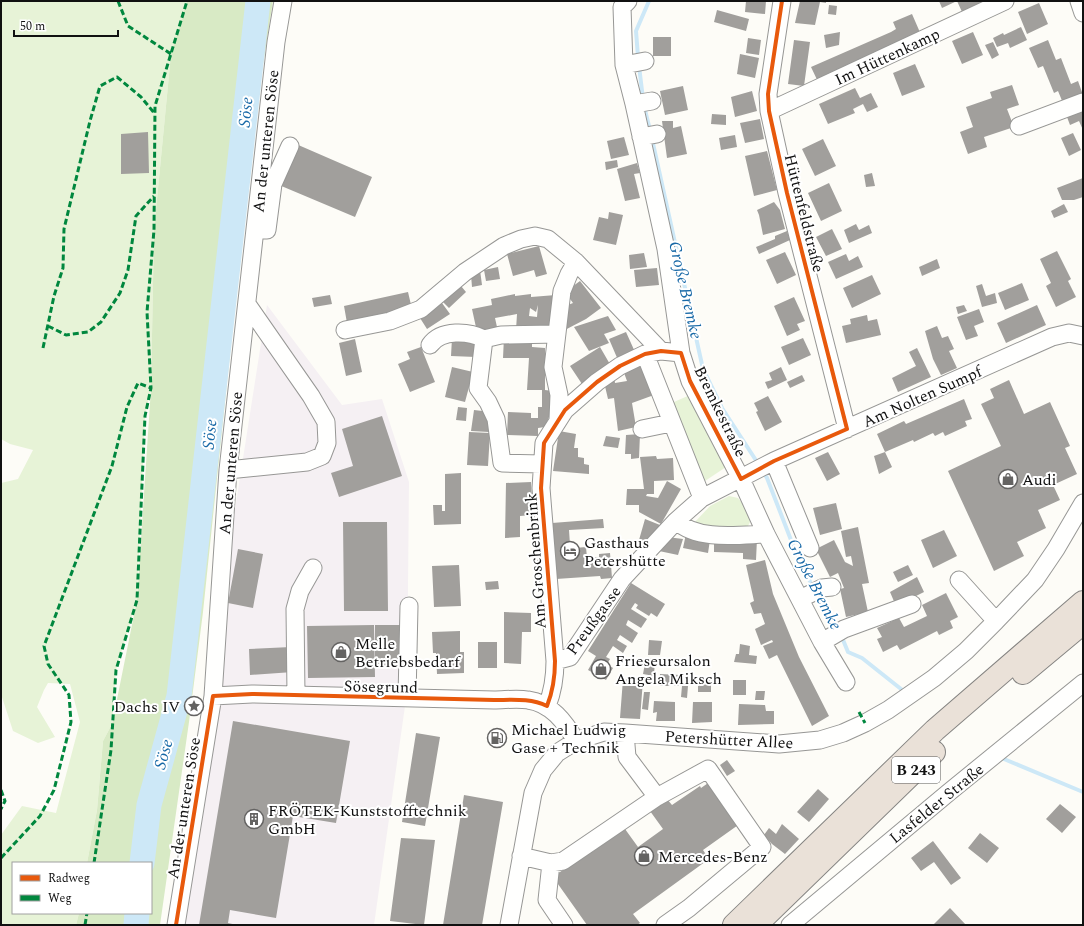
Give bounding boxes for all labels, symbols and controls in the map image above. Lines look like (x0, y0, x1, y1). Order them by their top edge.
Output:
scale bar (14, 12, 118, 38)
text: 50 m (20, 17, 45, 36)
street label: Im Hüttenkamp (831, 22, 944, 92)
street label: An der unteren Söse (247, 68, 285, 214)
water label: Söse (231, 96, 261, 129)
street label: Hüttenfeldstraße (778, 151, 830, 275)
water label: Große Bremke (661, 239, 709, 342)
street label: Am Nolten Sumpf (859, 359, 987, 434)
street label: Bremkestraße (688, 362, 753, 461)
street label: An der unteren Söse (213, 391, 249, 536)
water label: Söse (195, 418, 225, 451)
shop icon: Audi (997, 468, 1019, 490)
place label: Audi (1022, 468, 1057, 492)
street label: Am Groschenbrink (519, 492, 553, 630)
place label: Gasthaus Petershütte (584, 531, 666, 573)
water label: Große Bremke (780, 534, 848, 635)
hotel icon: Gasthaus Petershütte (559, 540, 581, 562)
street label: Preußgasse (560, 581, 627, 660)
place label: Melle Betriebsbedarf (355, 632, 461, 674)
shop icon: Melle Betriebsbedarf (330, 641, 352, 663)
place label: Frieseursalon Angela Miksch (615, 649, 722, 691)
shop icon: Frieseursalon Angela Miksch (590, 658, 612, 680)
street label: Sösegrund (344, 674, 418, 700)
place label: Dachs IV (114, 695, 180, 719)
place icon: Dachs IV (183, 695, 205, 717)
place label: Michael Ludwig Gase + Technik (511, 718, 626, 760)
street label: Petershütter Allee (664, 725, 794, 755)
fuel station icon: Michael Ludwig Gase + Technik (486, 727, 508, 749)
street label: An der unteren Söse (161, 735, 207, 881)
water label: Söse (147, 736, 181, 772)
road number: B 243 (892, 757, 940, 783)
street label: Lasfelder Straße (884, 758, 989, 850)
place label: FRÖTEK-Kunststofftechnik GmbH (268, 799, 467, 841)
building icon: FRÖTEK-Kunststofftechnik GmbH (243, 808, 265, 830)
shop icon: Mercedes-Benz (633, 845, 655, 867)
place label: Mercedes-Benz (658, 845, 768, 869)
legend (12, 862, 152, 914)
text: Radweg (48, 869, 90, 888)
text: Weg (48, 889, 72, 908)

